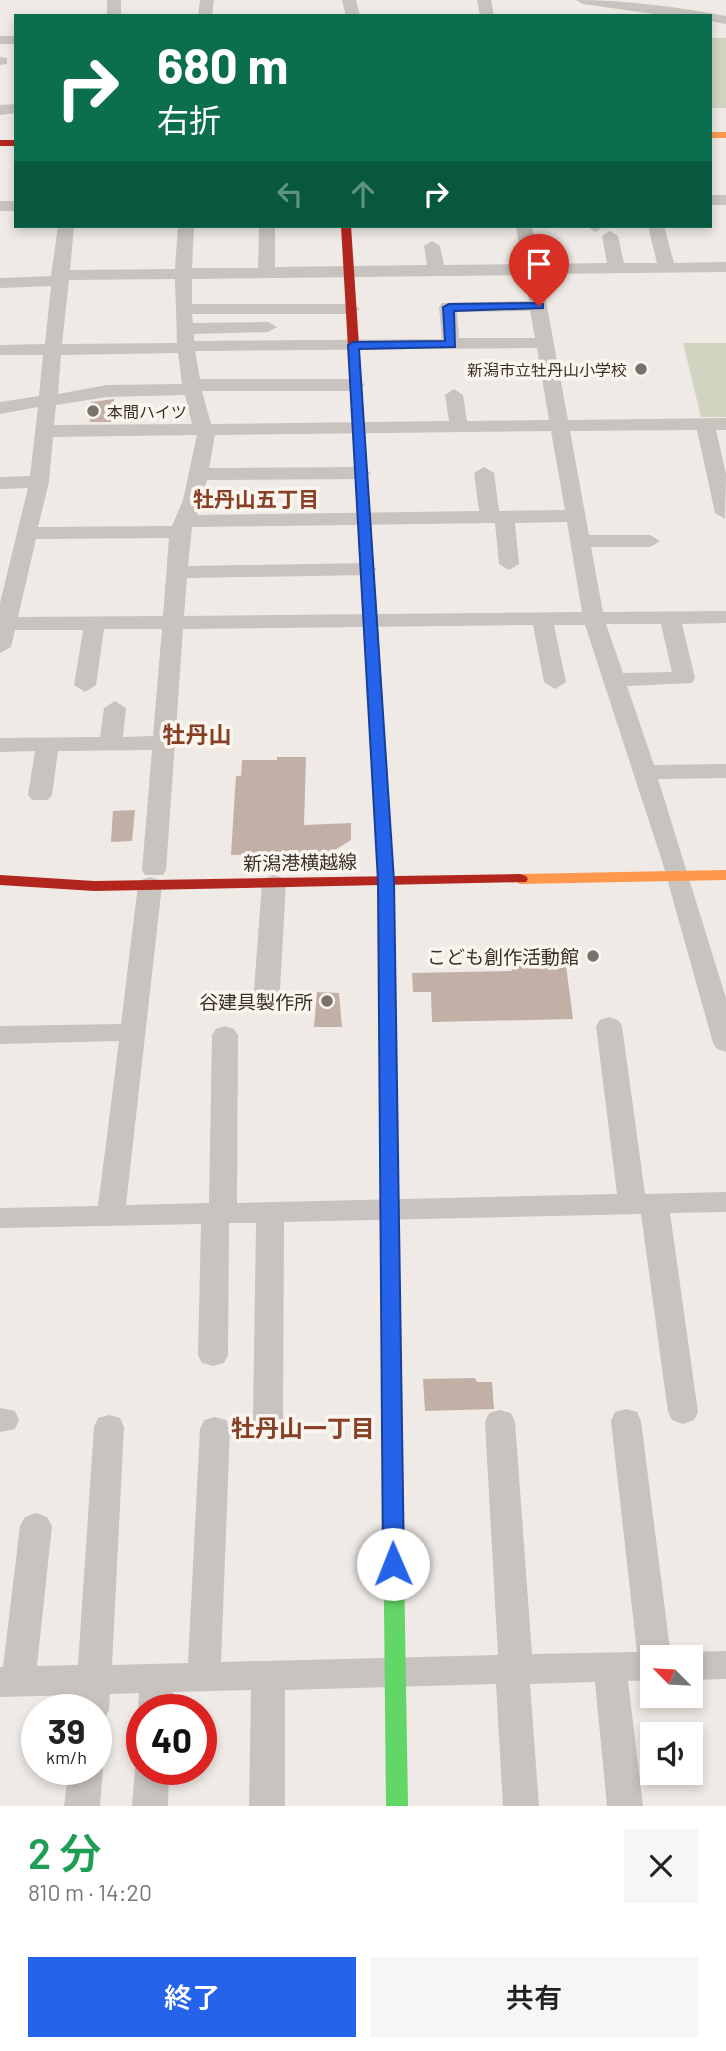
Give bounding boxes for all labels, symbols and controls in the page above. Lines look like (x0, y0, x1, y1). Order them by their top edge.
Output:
text: 680 m (157, 35, 288, 94)
icon: right (42, 42, 133, 133)
text: 右折 (157, 100, 221, 138)
icon: left (271, 175, 309, 213)
icon: ahead (344, 175, 382, 213)
icon: right (417, 175, 455, 213)
pin (509, 234, 569, 306)
icon: arrive (520, 245, 558, 283)
place label: 新潟市立牡丹山小学校 (467, 360, 627, 379)
marker: 新潟市立牡丹山小学校 (633, 361, 649, 377)
place label: 本間ハイツ (107, 402, 187, 421)
marker: 本間ハイツ (85, 403, 101, 419)
district label: 牡丹山五丁目 (193, 486, 319, 511)
district label: 牡丹山 (163, 720, 232, 748)
street label: 新潟港横越線 (243, 850, 357, 874)
place label: こども創作活動館 (427, 945, 579, 968)
marker: こども創作活動館 (585, 948, 601, 964)
place label: 谷建具製作所 (199, 990, 313, 1013)
marker: 谷建具製作所 (319, 993, 335, 1009)
district label: 牡丹山一丁目 (231, 1413, 375, 1442)
position arrow (356, 1527, 430, 1601)
north arrow (640, 1645, 704, 1708)
map controls (640, 1645, 703, 1785)
speed limit sign: 40 (126, 1694, 217, 1785)
text: 39 (48, 1709, 85, 1751)
button: sound (640, 1722, 703, 1785)
text: km/h (46, 1746, 87, 1768)
text: 2 分 (28, 1827, 102, 1877)
button: close (624, 1829, 698, 1903)
text: 810 m · 14:20 (28, 1878, 152, 1906)
button: 終了 (28, 1957, 356, 2037)
button: 共有 (370, 1957, 698, 2037)

